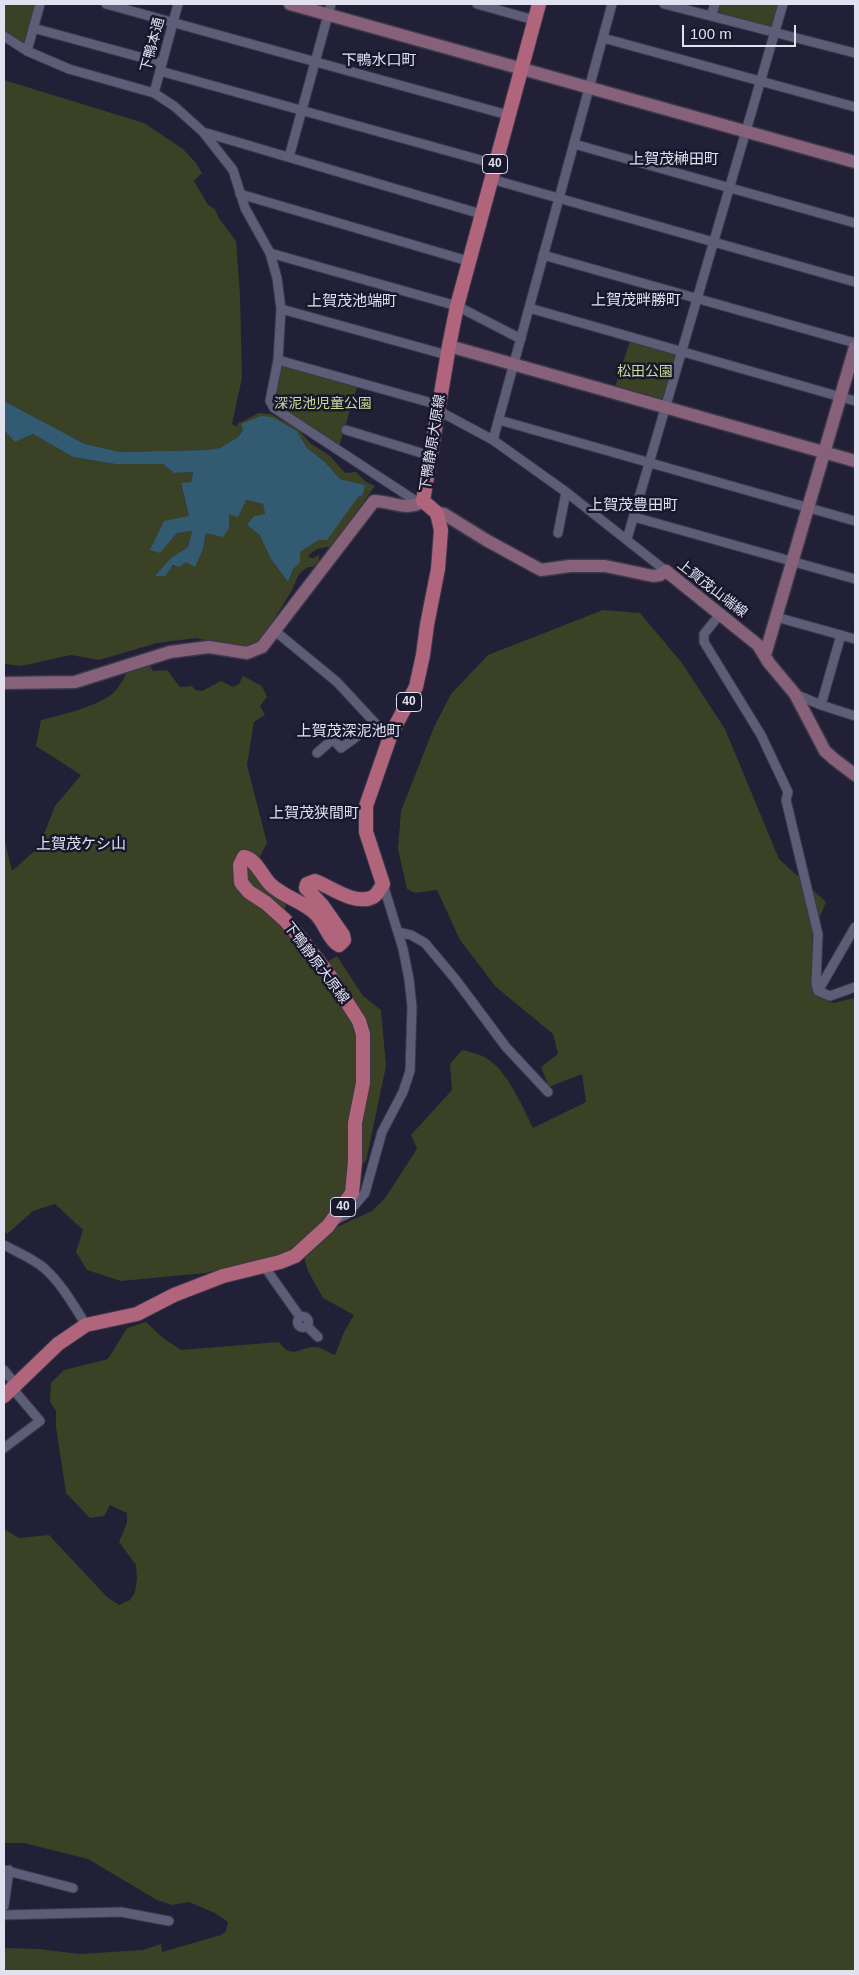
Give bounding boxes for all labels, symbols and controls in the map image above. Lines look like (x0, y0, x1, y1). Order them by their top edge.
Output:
scale bar (684, 15, 798, 47)
street label: 下鴨本通 (138, 16, 168, 74)
text: 100 m (690, 25, 732, 42)
district label: 下鴨水口町 (342, 52, 416, 70)
district label: 上賀茂榊田町 (629, 151, 719, 169)
road number: 40 (482, 154, 508, 173)
district label: 上賀茂畔勝町 (591, 292, 681, 310)
district label: 上賀茂池端町 (307, 293, 397, 311)
park label: 松田公園 (617, 364, 673, 380)
street label: 下鴨静原大原線 (417, 393, 449, 493)
park label: 深泥池児童公園 (274, 396, 372, 412)
district label: 上賀茂豊田町 (588, 497, 678, 515)
street label: 上賀茂山端線 (674, 557, 750, 621)
road number: 40 (396, 692, 422, 712)
district label: 上賀茂深泥池町 (297, 723, 401, 741)
district label: 上賀茂狭間町 (269, 805, 359, 823)
district label: 上賀茂ケシ山 (36, 836, 126, 854)
street label: 下鴨静原大原線 (280, 919, 352, 1007)
road number: 40 (330, 1198, 356, 1216)

